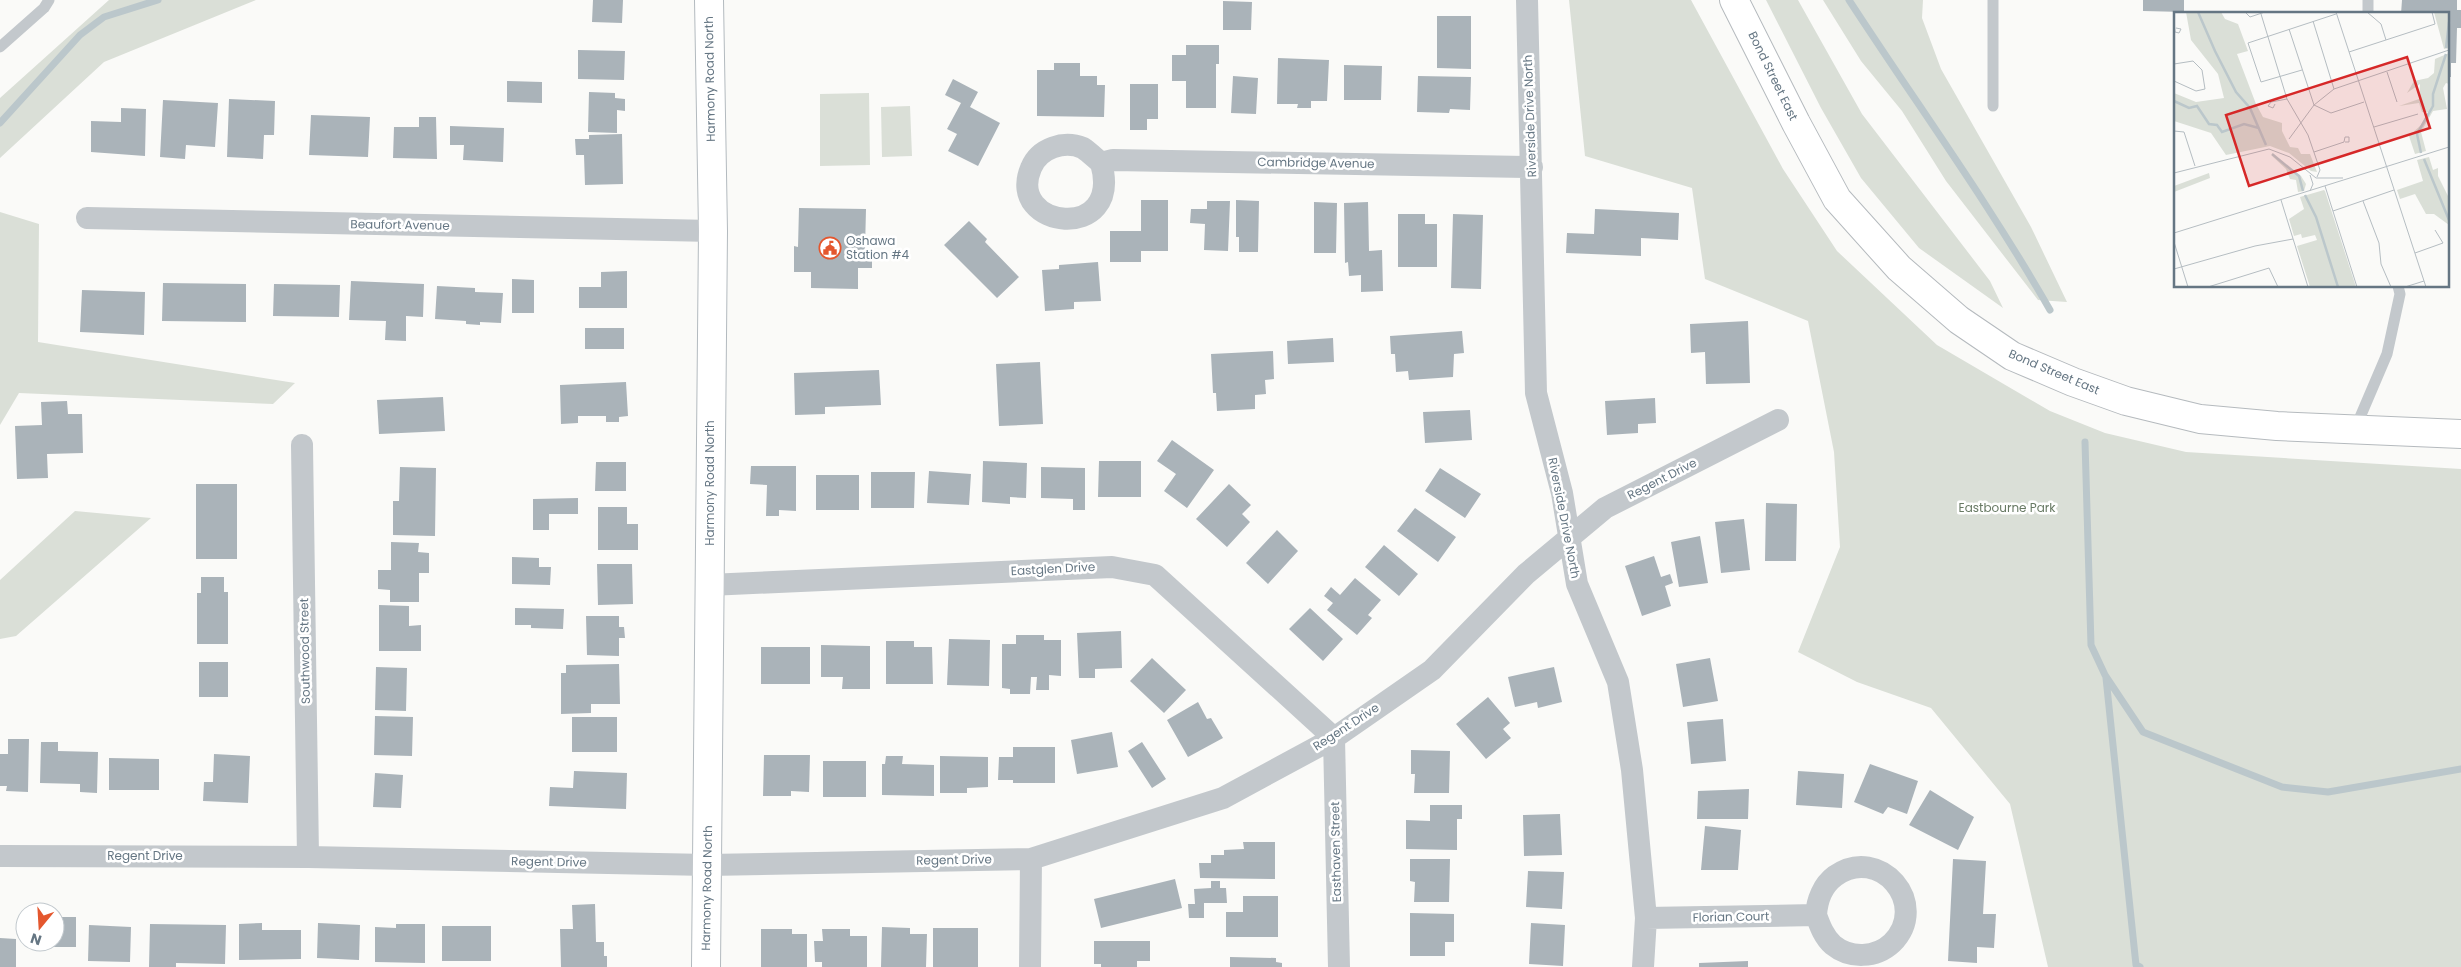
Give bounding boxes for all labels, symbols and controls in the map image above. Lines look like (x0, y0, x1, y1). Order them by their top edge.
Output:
inset map (2174, 12, 2448, 288)
street label: Harmony Road North (700, 16, 719, 142)
street label: Bond Street East (1744, 28, 1802, 123)
street label: Riverside Drive North (1519, 54, 1540, 178)
street label: Cambridge Avenue (1257, 153, 1375, 172)
street label: Beaufort Avenue (350, 215, 450, 234)
place label: Oshawa Station #4 (846, 232, 909, 263)
public building icon: Oshawa Station #4 (818, 236, 842, 260)
street label: Bond Street East (2006, 345, 2102, 398)
street label: Harmony Road North (701, 420, 718, 546)
street label: Regent Drive (1624, 454, 1699, 503)
street label: Riverside Drive North (1544, 456, 1585, 580)
park label: Eastbourne Park (1959, 499, 2056, 516)
street label: Eastglen Drive (1010, 558, 1096, 579)
street label: Southwood Street (295, 598, 314, 704)
street label: Regent Drive (1309, 699, 1382, 754)
street label: Easthaven Street (1326, 801, 1345, 903)
street label: Harmony Road North (697, 825, 716, 951)
street label: Regent Drive (107, 847, 183, 864)
street label: Regent Drive (916, 850, 992, 869)
street label: Regent Drive (511, 852, 587, 871)
north arrow (15, 902, 65, 952)
street label: Florian Court (1693, 907, 1769, 926)
text: N (28, 928, 44, 951)

